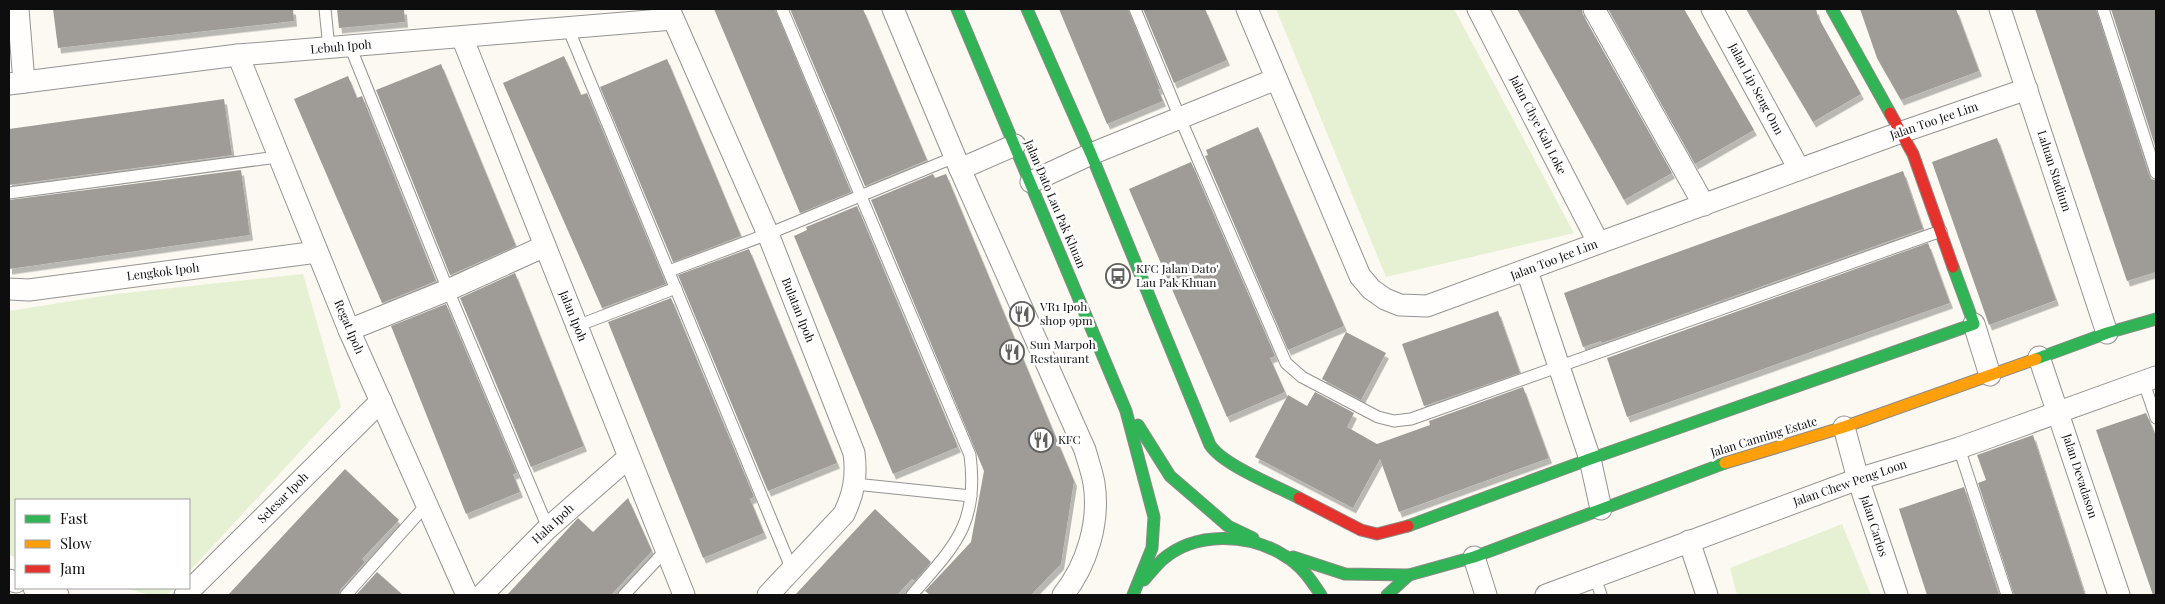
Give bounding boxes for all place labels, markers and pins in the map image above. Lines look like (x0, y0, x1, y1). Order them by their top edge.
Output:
place label: KFC Jalan Dato' Lau Pak Khuan (1136, 260, 1218, 290)
bus stop icon: KFC Jalan Dato' Lau Pak Khuan (1105, 263, 1131, 289)
place label: VR1 Ipoh shop 9pm (1039, 298, 1093, 328)
restaurant icon: VR1 Ipoh shop 9pm (1009, 301, 1035, 327)
place label: Sun Marpoh Restaurant (1030, 336, 1096, 366)
restaurant icon: Sun Marpoh Restaurant (999, 339, 1025, 365)
restaurant icon: KFC (1028, 427, 1054, 453)
place label: KFC (1058, 431, 1081, 447)

